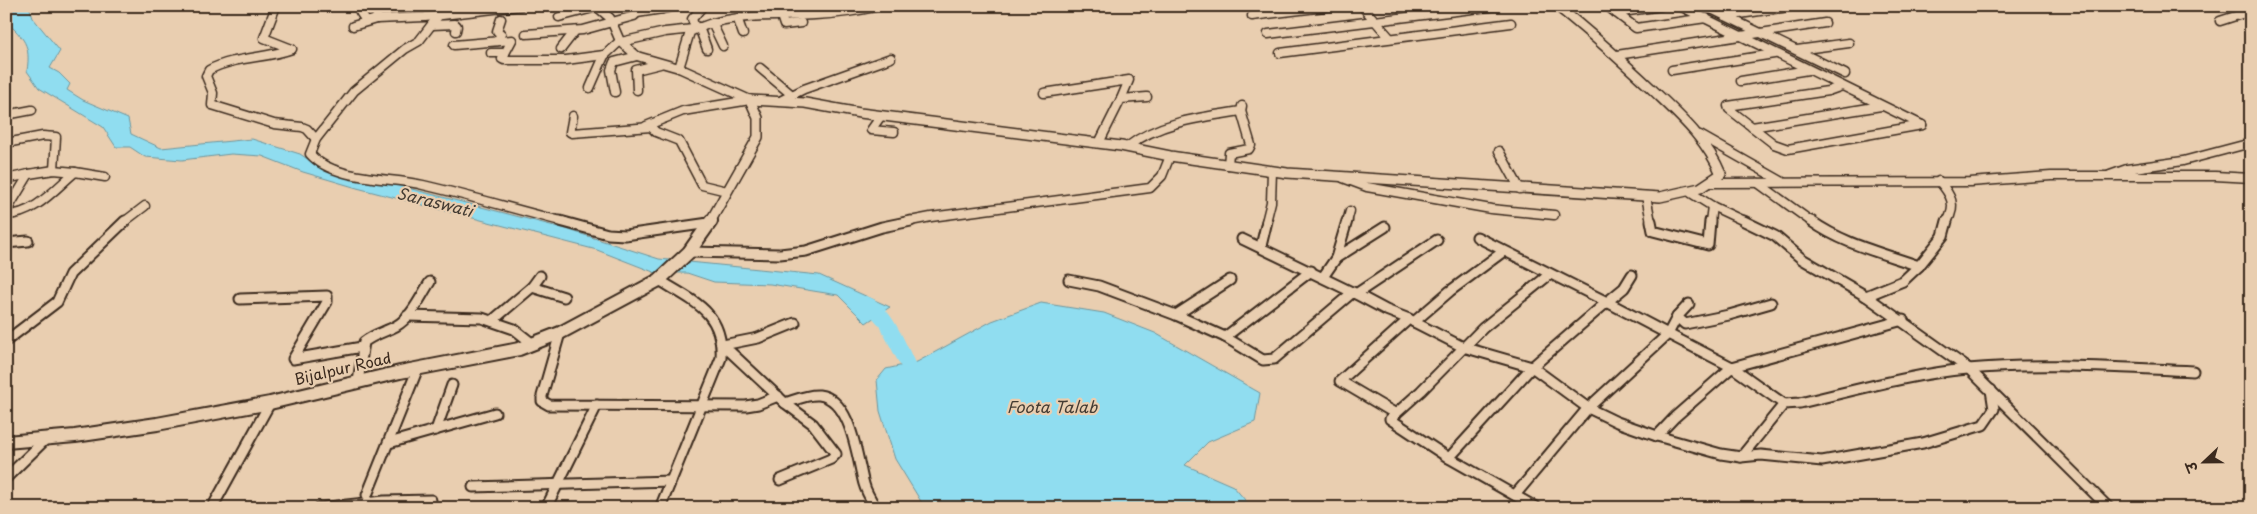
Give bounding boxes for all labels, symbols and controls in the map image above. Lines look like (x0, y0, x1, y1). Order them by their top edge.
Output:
water label: Saraswati (395, 180, 478, 223)
street label: Bijalpur Road (292, 345, 393, 390)
water label: Foota Talab (1007, 394, 1098, 418)
north arrow (2180, 436, 2230, 486)
text: उ (2179, 457, 2204, 477)

